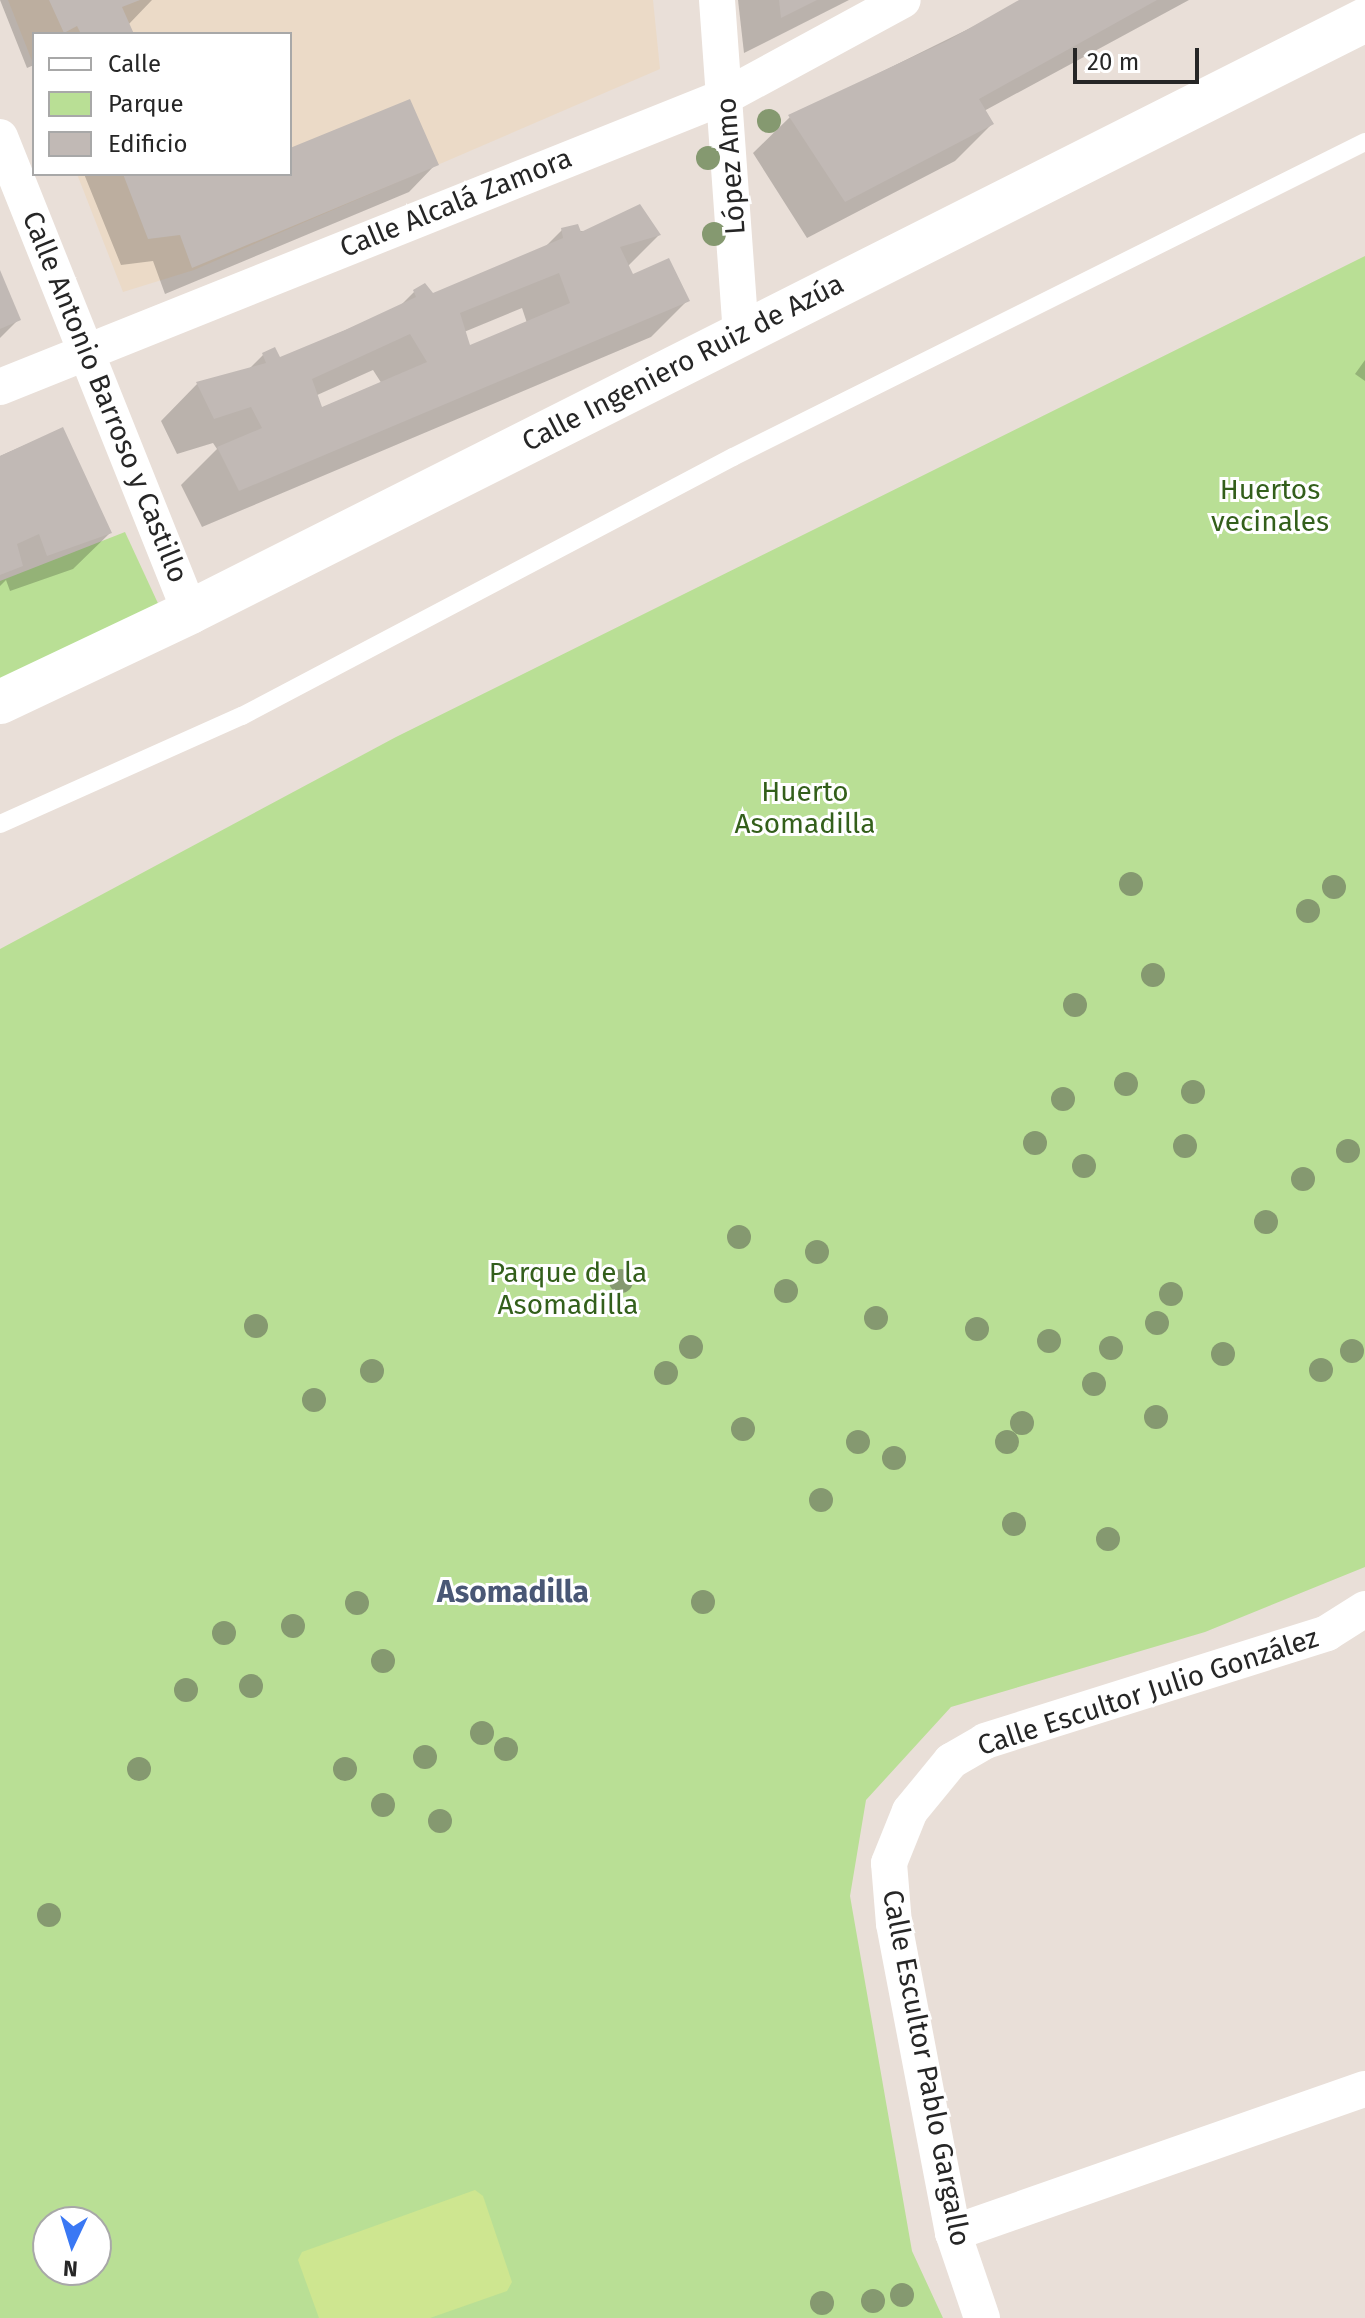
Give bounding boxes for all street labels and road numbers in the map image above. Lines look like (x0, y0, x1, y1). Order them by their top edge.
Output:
street label: López Amo (709, 96, 753, 236)
street label: Calle Alcalá Zamora (335, 141, 577, 265)
street label: Calle Antonio Barroso y Castillo (15, 206, 195, 588)
street label: Calle Ingeniero Ruiz de Azúa (517, 267, 849, 459)
street label: Calle Escultor Julio González (973, 1621, 1323, 1763)
street label: Calle Escultor Pablo Gargallo (875, 1887, 977, 2249)

